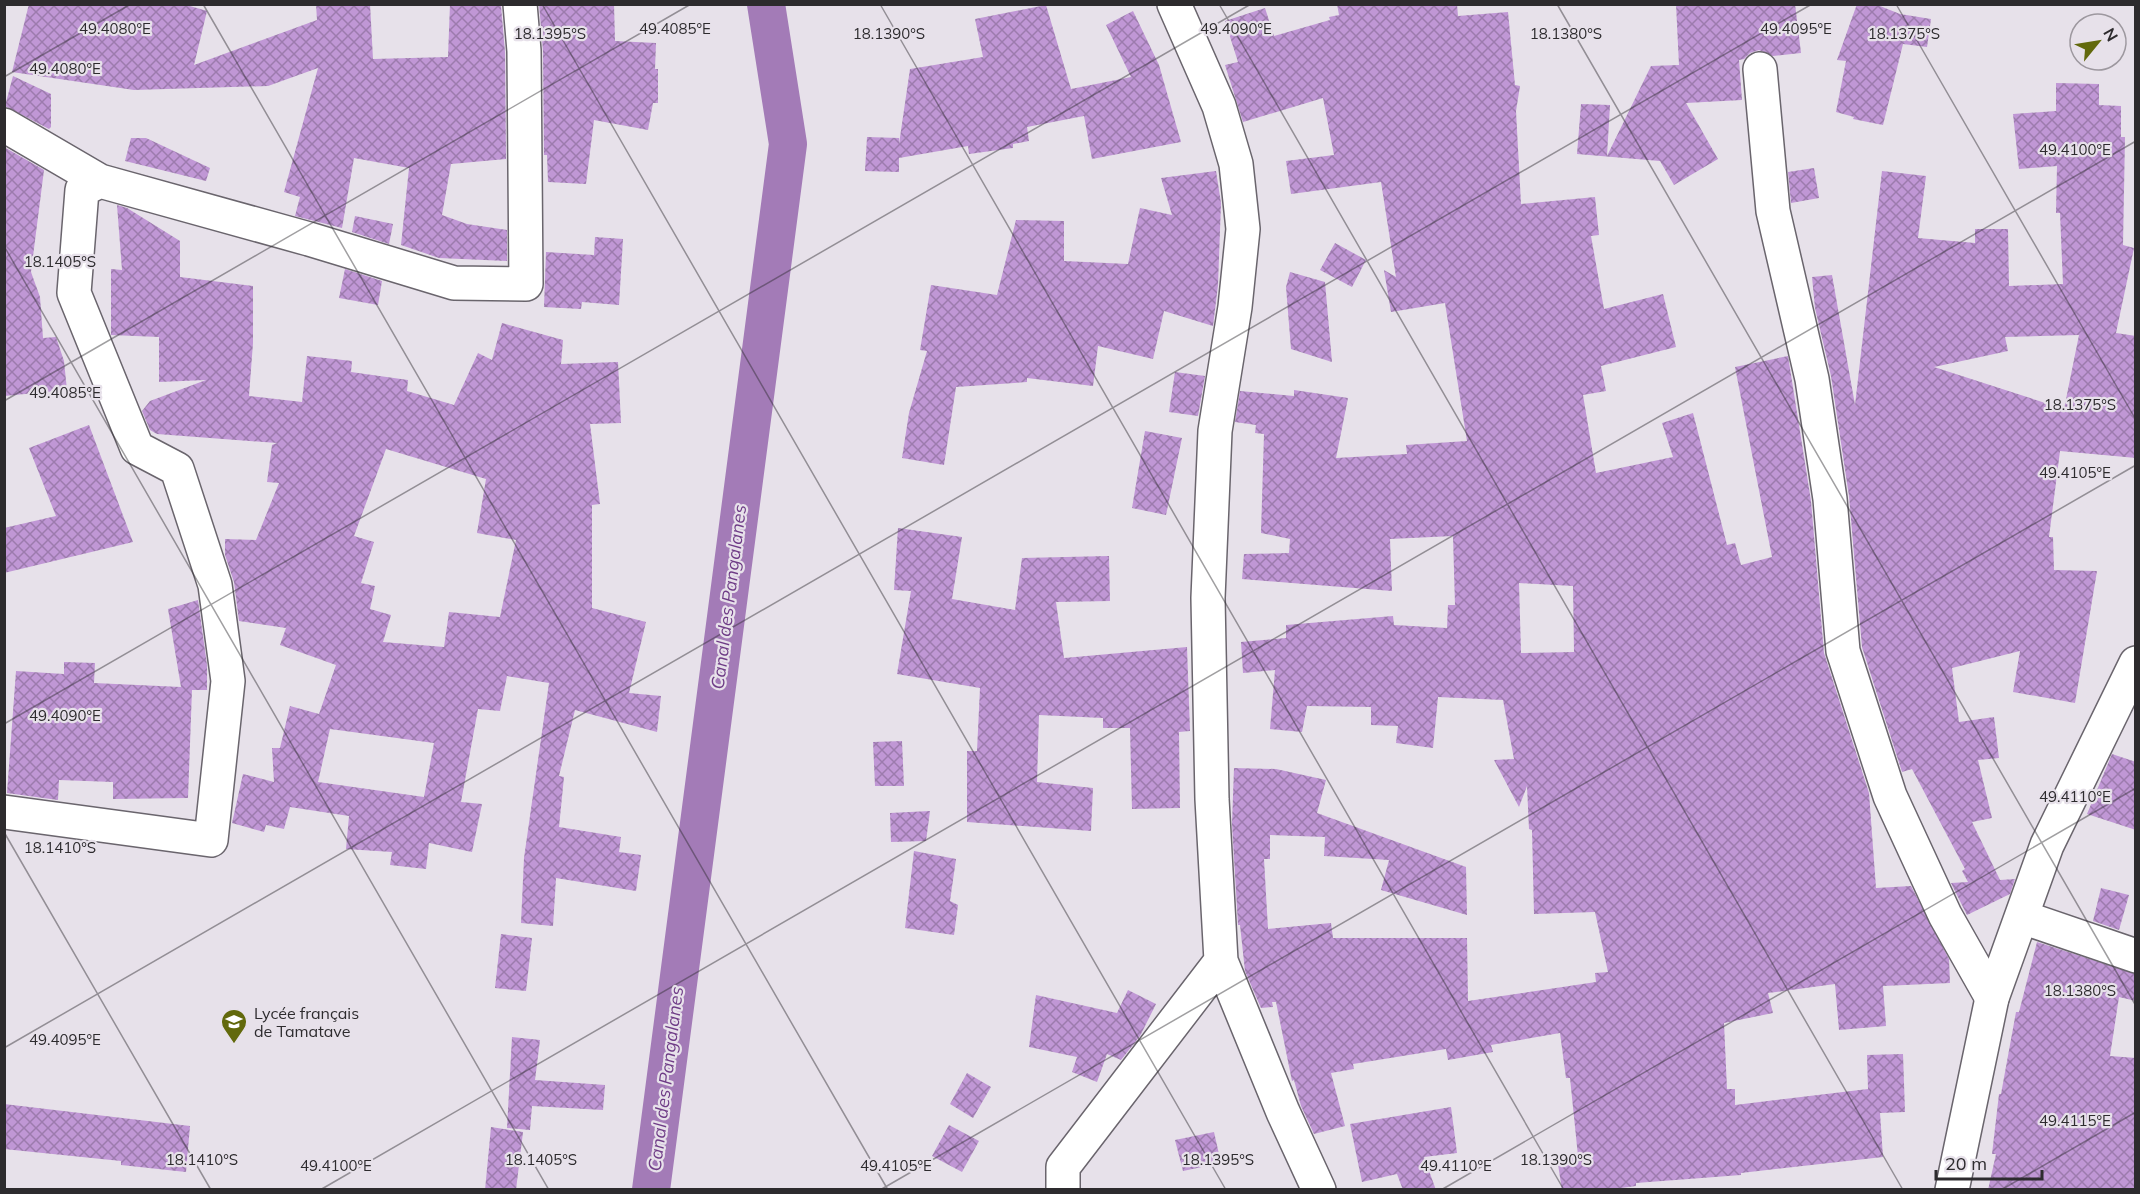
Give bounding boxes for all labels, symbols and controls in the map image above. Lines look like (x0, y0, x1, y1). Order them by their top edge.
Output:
north arrow (2068, 12, 2128, 72)
text: 49.4080°E (79, 19, 151, 38)
text: 49.4085°E (639, 19, 711, 38)
text: 49.4090°E (1200, 19, 1272, 38)
text: 49.4095°E (1760, 19, 1832, 38)
text: 18.1395°S (514, 24, 586, 43)
text: 18.1390°S (853, 24, 925, 43)
text: 18.1380°S (1530, 24, 1602, 43)
text: 18.1375°S (1868, 24, 1940, 43)
text: N (2099, 24, 2123, 45)
text: 49.4080°E (29, 59, 101, 78)
text: 49.4100°E (2039, 140, 2111, 159)
text: 18.1405°S (24, 252, 96, 271)
text: 49.4085°E (29, 383, 101, 402)
text: 18.1375°S (2044, 395, 2116, 414)
text: 49.4105°E (2039, 463, 2111, 482)
water label: Canal des Pangalanes (706, 503, 751, 691)
text: 49.4090°E (29, 706, 101, 725)
text: 49.4110°E (2039, 787, 2111, 806)
text: 18.1410°S (24, 838, 96, 857)
text: 18.1380°S (2044, 981, 2116, 1000)
water label: Canal des Pangalanes (643, 985, 688, 1173)
place label: Lycée français de Tamatave (254, 1003, 359, 1041)
school or university icon: Lycée français de Tamatave (219, 1007, 249, 1045)
text: 49.4095°E (29, 1030, 101, 1049)
text: 49.4115°E (2039, 1111, 2111, 1130)
scale bar (1936, 1143, 2042, 1181)
text: 18.1410°S (166, 1150, 238, 1169)
text: 18.1405°S (505, 1150, 577, 1169)
text: 18.1395°S (1182, 1150, 1254, 1169)
text: 18.1390°S (1520, 1150, 1592, 1169)
text: 20 m (1945, 1152, 1987, 1175)
text: 49.4100°E (300, 1156, 372, 1175)
text: 49.4105°E (860, 1156, 932, 1175)
text: 49.4110°E (1420, 1156, 1492, 1175)

